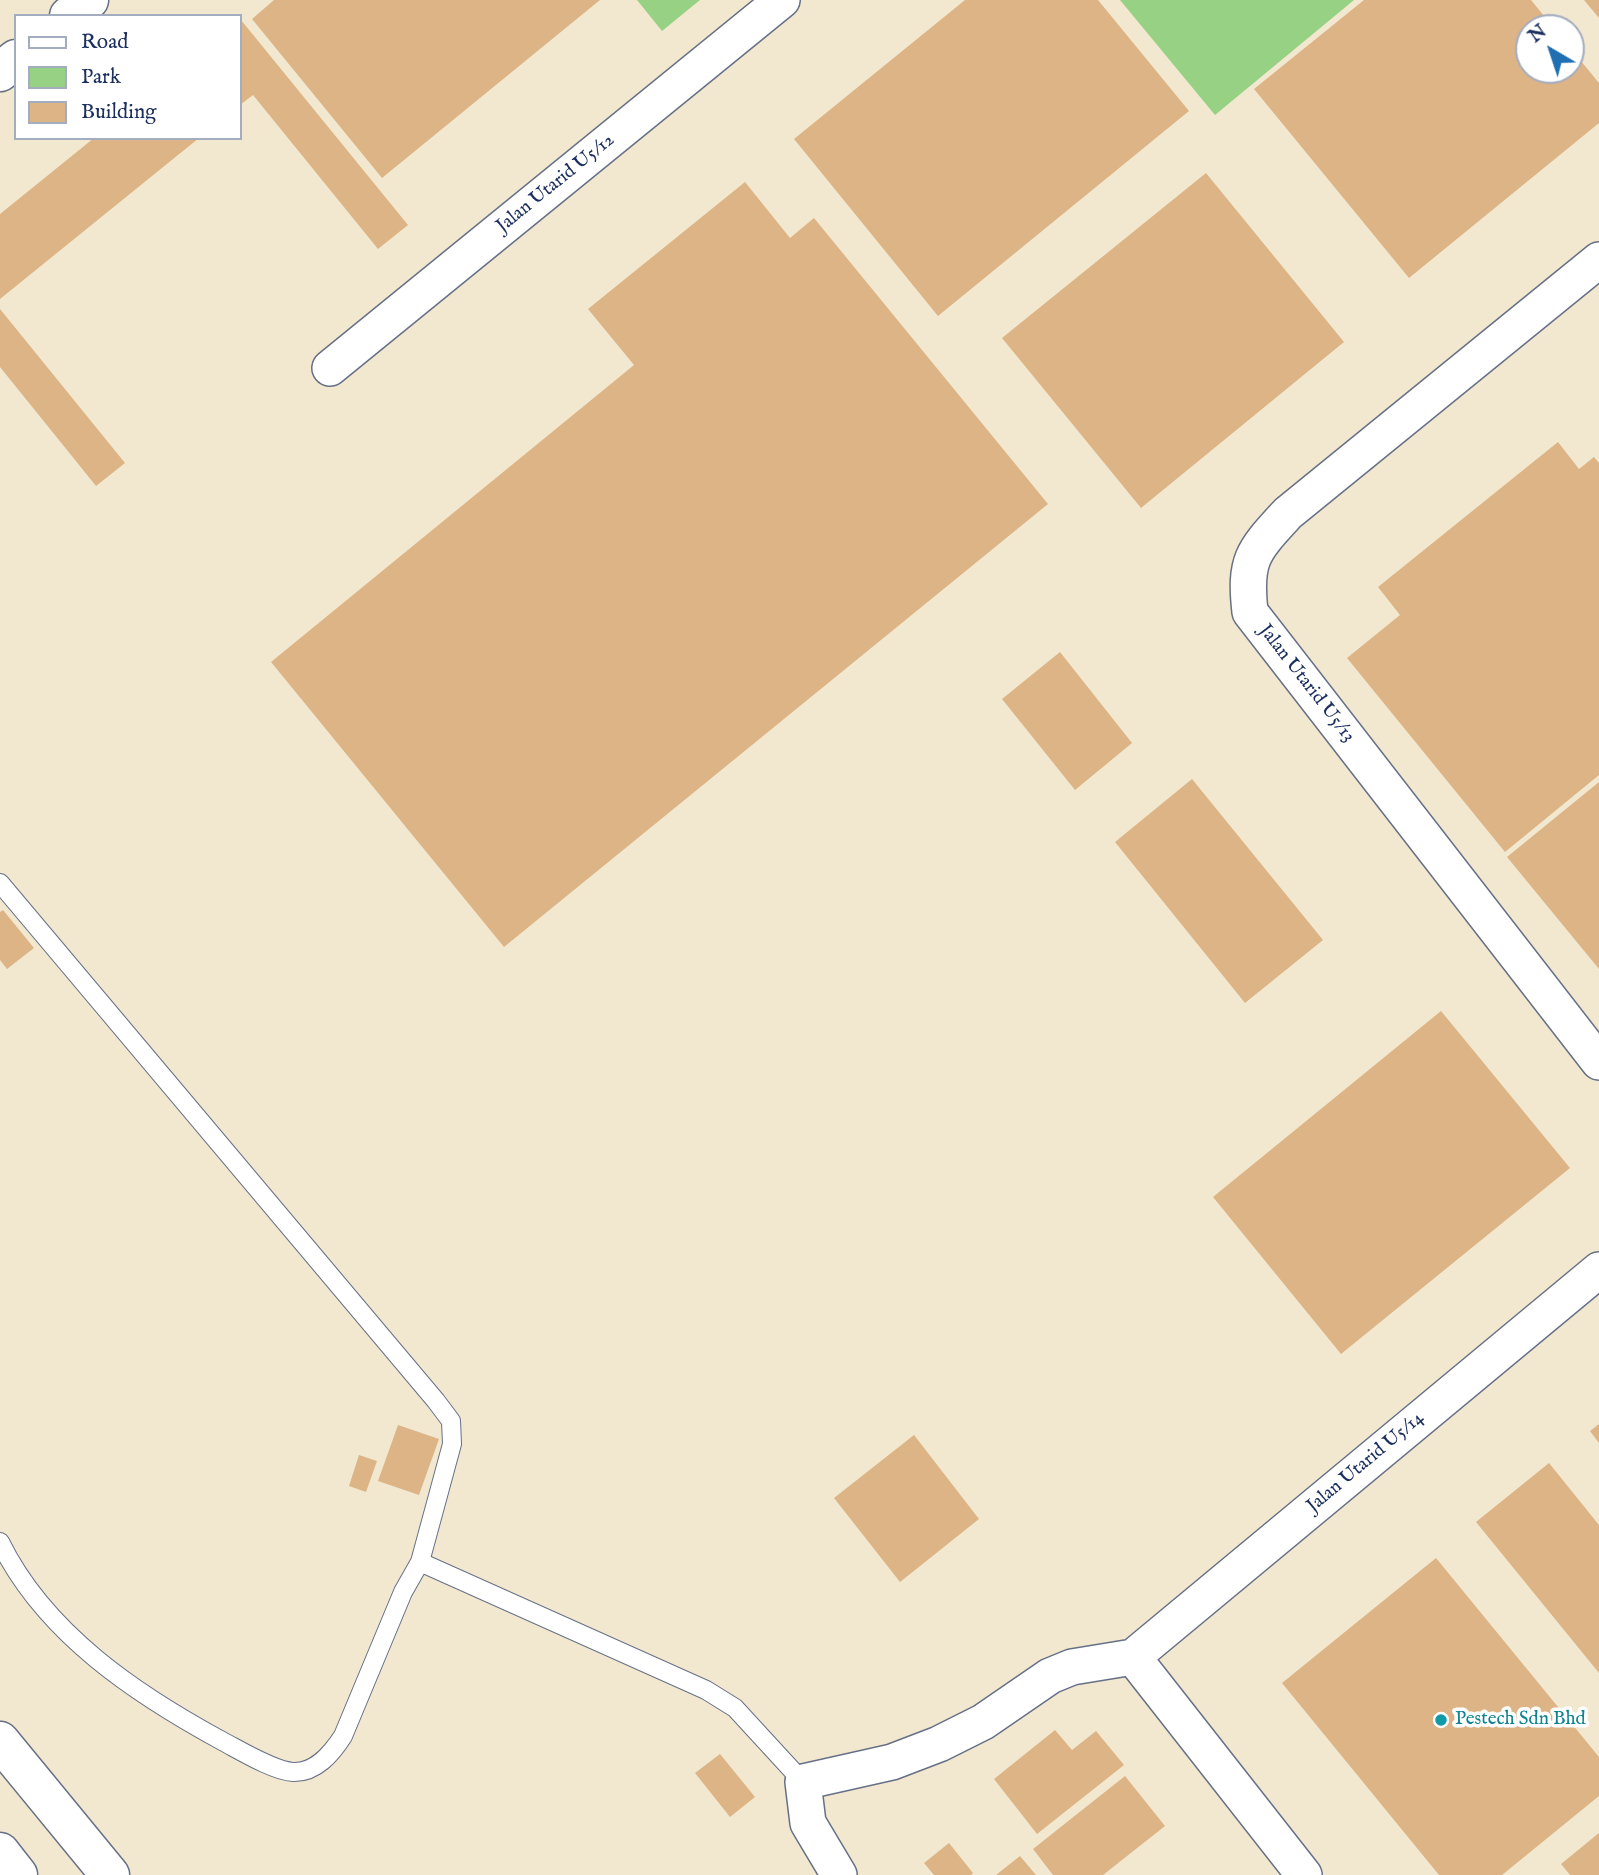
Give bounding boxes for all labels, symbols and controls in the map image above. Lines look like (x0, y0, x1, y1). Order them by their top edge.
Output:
legend (14, 14, 242, 140)
north arrow (1515, 14, 1585, 84)
text: N (1524, 20, 1552, 49)
text: Road (81, 29, 128, 56)
text: Park (81, 64, 121, 91)
text: Building (81, 99, 156, 126)
street label: Jalan Utarid U5/12 (492, 129, 620, 239)
street label: Jalan Utarid U5/13 (1253, 620, 1359, 748)
street label: Jalan Utarid U5/14 (1303, 1407, 1429, 1519)
place label: Pestech Sdn Bhd (1455, 1709, 1586, 1731)
marker: Pestech Sdn Bhd (1433, 1712, 1449, 1728)

